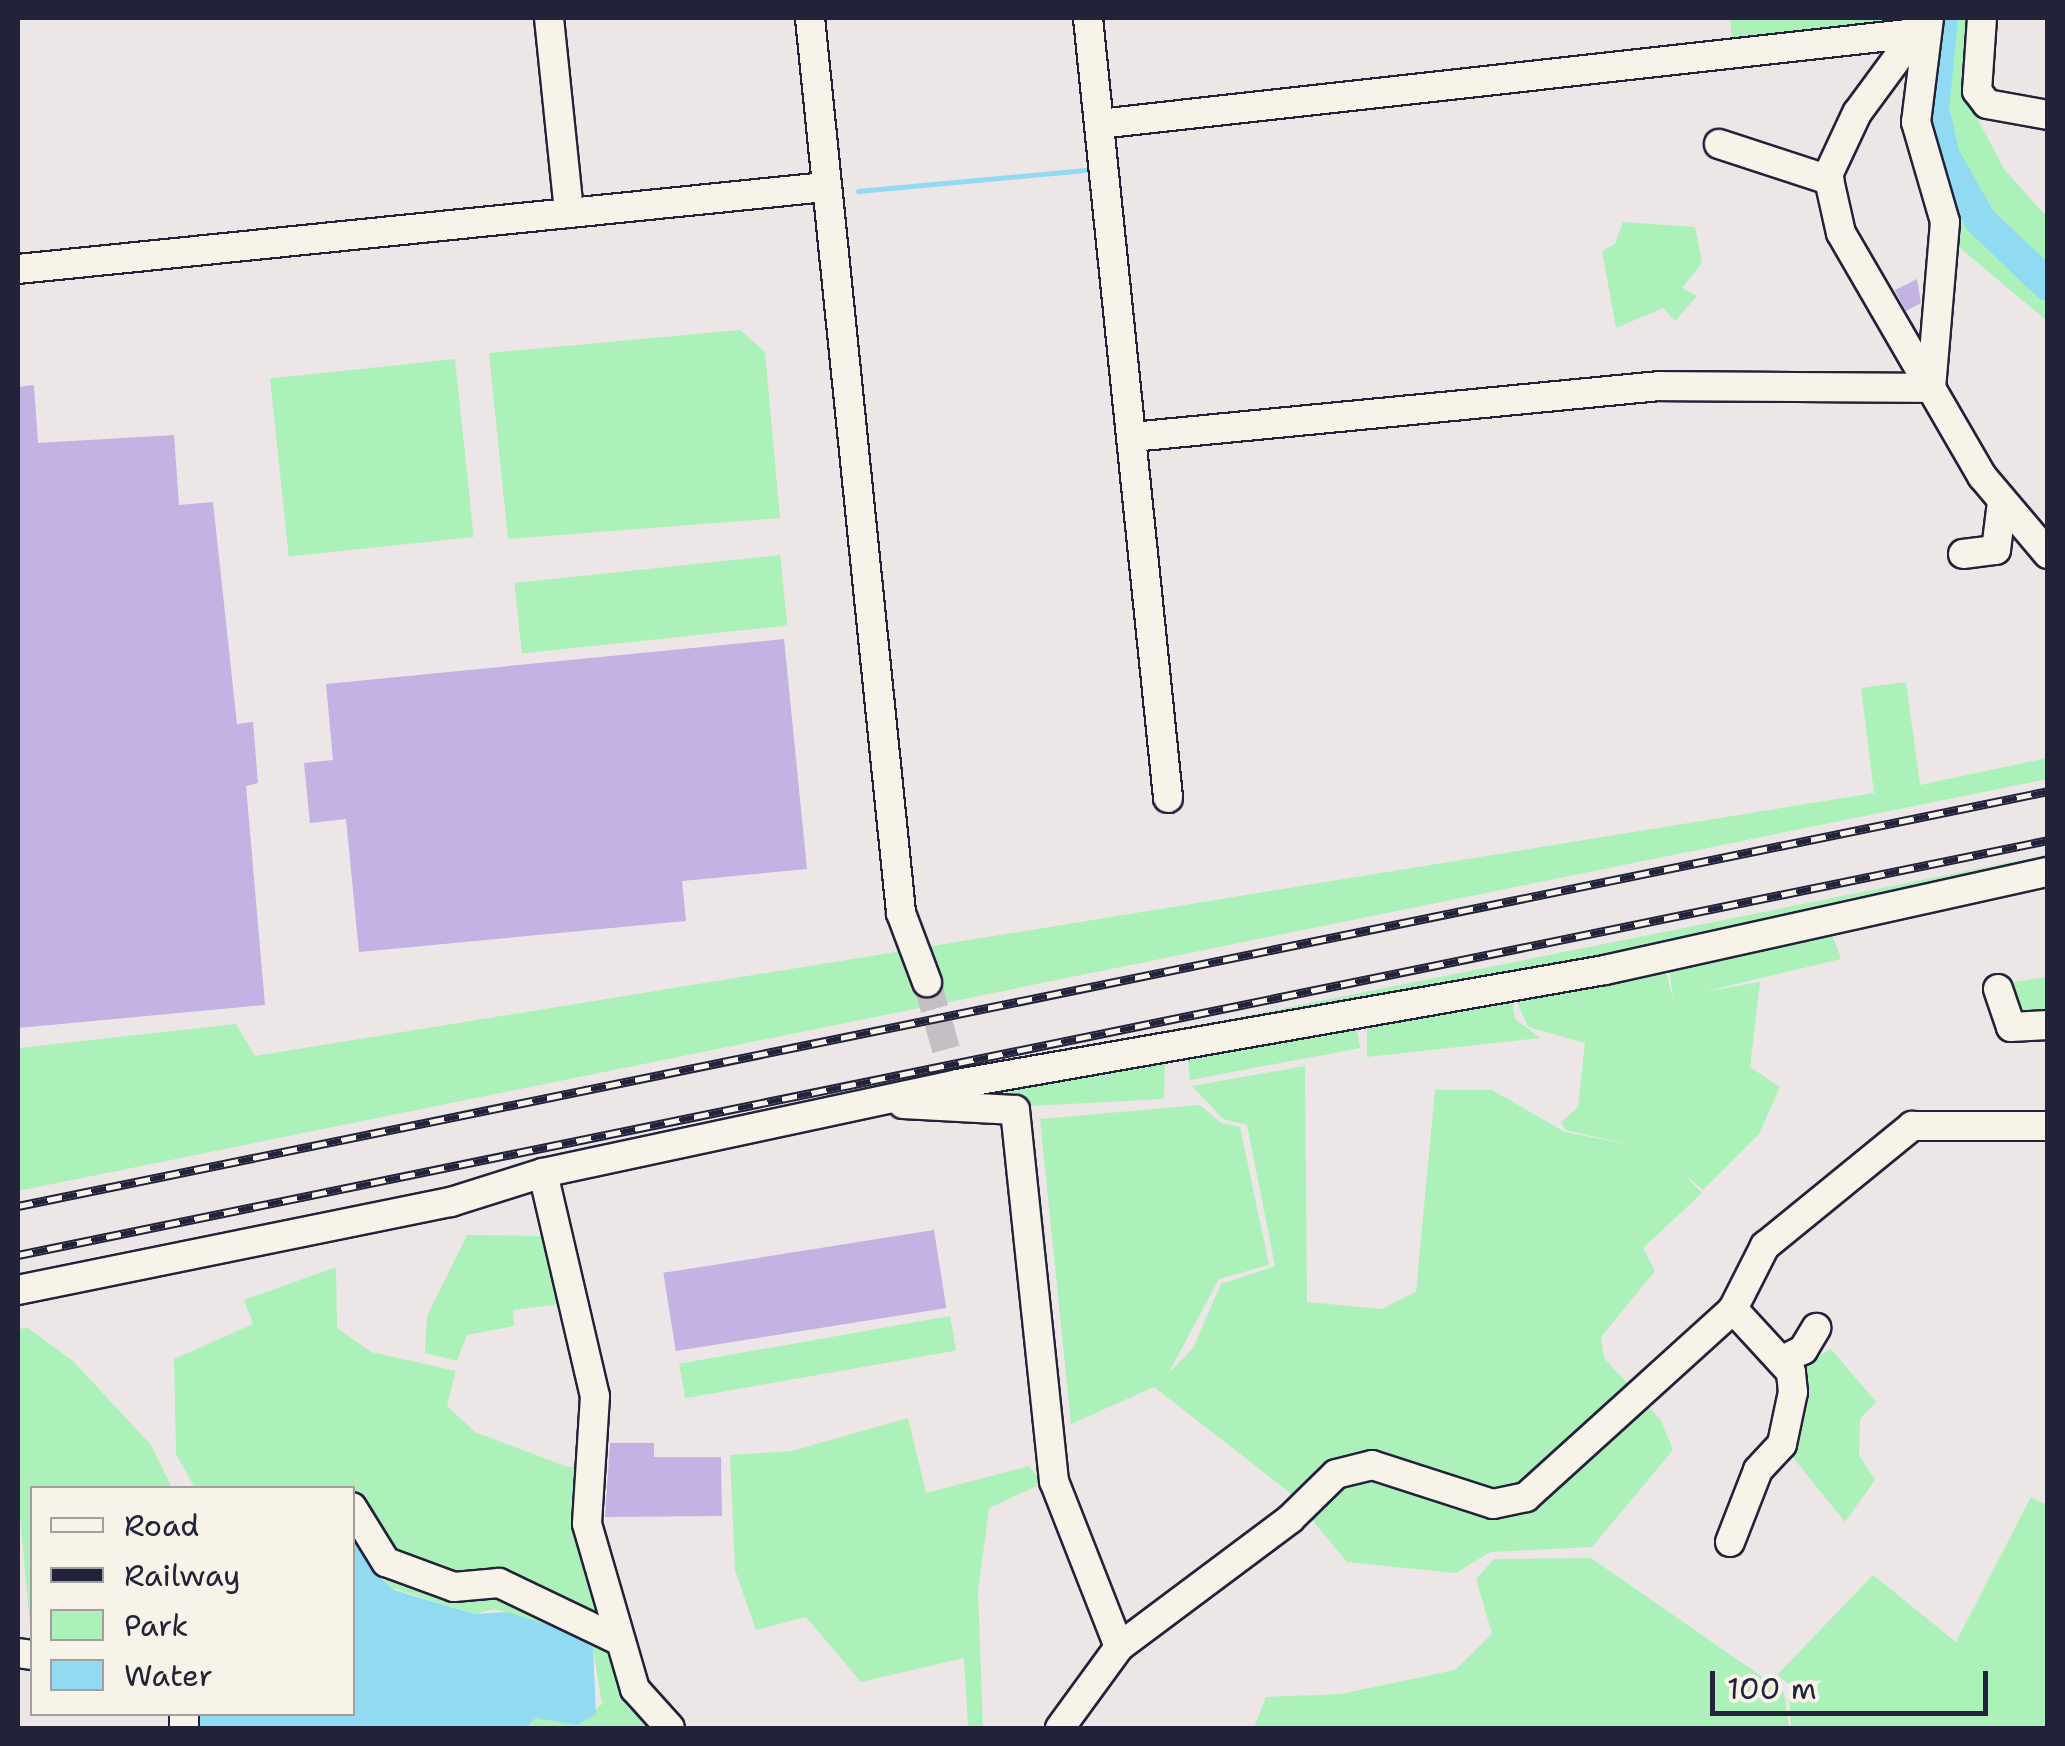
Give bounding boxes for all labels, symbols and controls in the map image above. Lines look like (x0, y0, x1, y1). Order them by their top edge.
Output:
legend (30, 1486, 355, 1716)
text: Road (124, 1505, 199, 1546)
text: Railway (124, 1555, 240, 1596)
text: Park (124, 1605, 188, 1646)
scale bar (1715, 1651, 1992, 1713)
text: Water (124, 1655, 213, 1696)
text: 100 m (1727, 1668, 1817, 1709)

